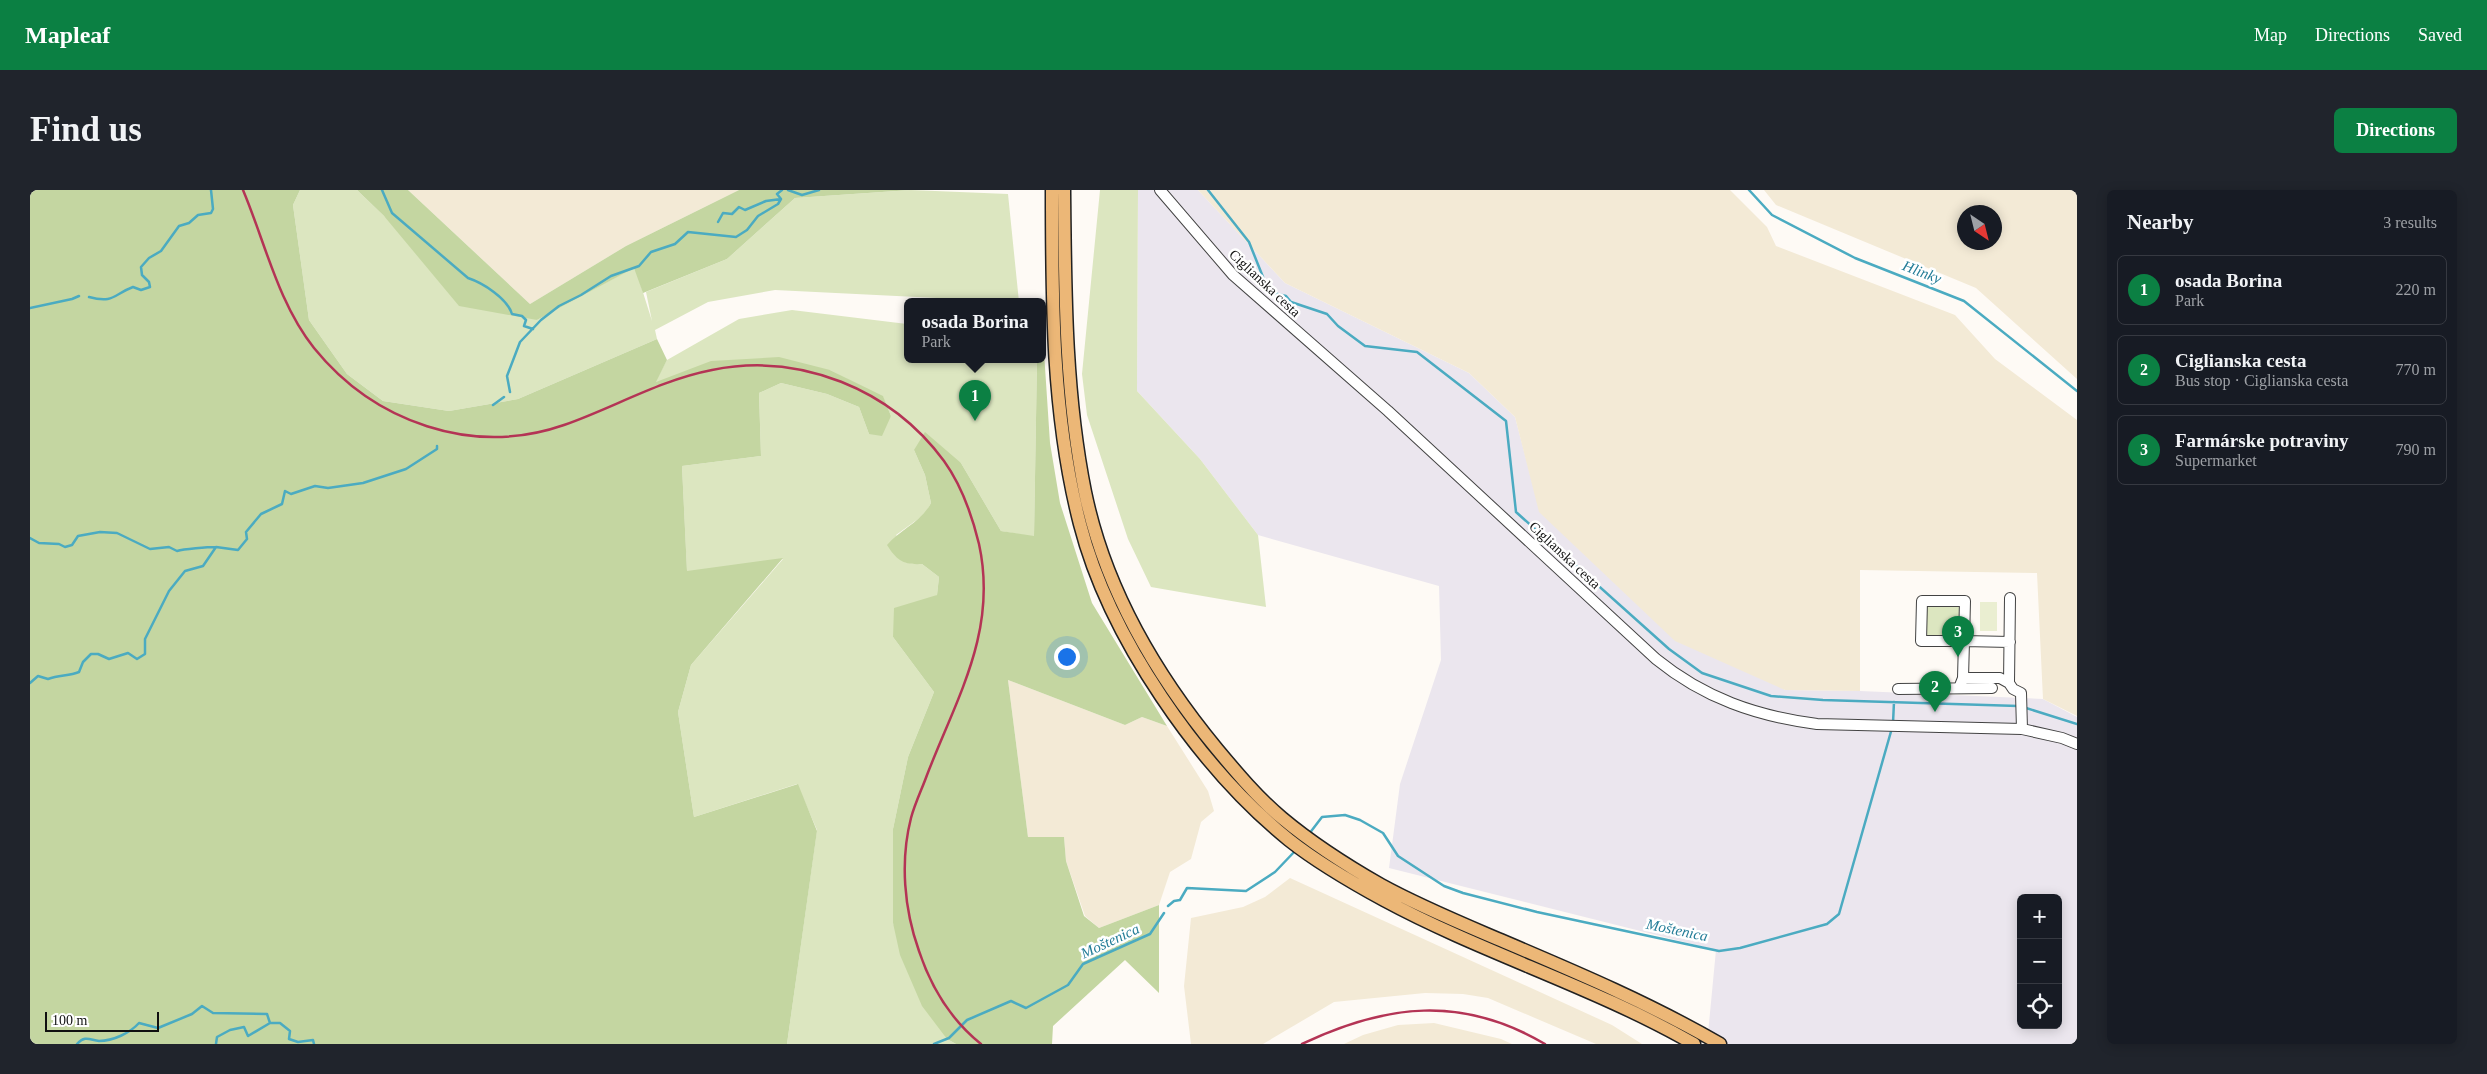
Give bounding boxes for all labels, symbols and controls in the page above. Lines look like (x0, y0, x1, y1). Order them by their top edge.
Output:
text: Mapleaf (25, 22, 110, 48)
text: Map (2254, 25, 2287, 45)
text: Directions (2315, 25, 2390, 45)
text: Saved (2418, 25, 2462, 45)
button: Directions (2334, 108, 2457, 153)
text: Find us (30, 110, 142, 149)
north arrow (1957, 205, 2002, 250)
text: Nearby (2127, 210, 2194, 234)
text: 3 results (2383, 214, 2437, 231)
street label: Ciglianska cesta (1226, 247, 1304, 321)
water label: Hlinky (1900, 257, 1944, 287)
text: osada Borina (2175, 270, 2282, 291)
text: 1 (2140, 281, 2148, 298)
text: 220 m (2396, 281, 2436, 298)
text: Park (2175, 292, 2204, 309)
popup (904, 298, 1046, 363)
text: osada Borina (921, 311, 1029, 332)
text: Park (921, 333, 951, 350)
text: Ciglianska cesta (2175, 350, 2306, 371)
text: 2 (2140, 361, 2148, 378)
text: 770 m (2396, 361, 2436, 378)
text: Bus stop · Ciglianska cesta (2175, 372, 2348, 389)
pin: 1 (959, 380, 991, 421)
text: Farmárske potraviny (2175, 430, 2349, 451)
text: 3 (2140, 441, 2148, 458)
text: 790 m (2396, 441, 2436, 458)
text: Supermarket (2175, 452, 2257, 469)
street label: Ciglianska cesta (1526, 519, 1604, 593)
pin: 3 (1942, 616, 1974, 657)
your location (1054, 644, 1080, 670)
pin: 2 (1919, 671, 1951, 712)
map controls (2017, 894, 2062, 1029)
button: + (2017, 894, 2062, 939)
water label: Moštenica (1644, 915, 1709, 944)
water label: Moštenica (1077, 921, 1142, 962)
button: − (2017, 939, 2062, 984)
button: locate (2017, 984, 2062, 1029)
scale bar (45, 1009, 159, 1032)
text: 100 m (52, 1013, 87, 1028)

